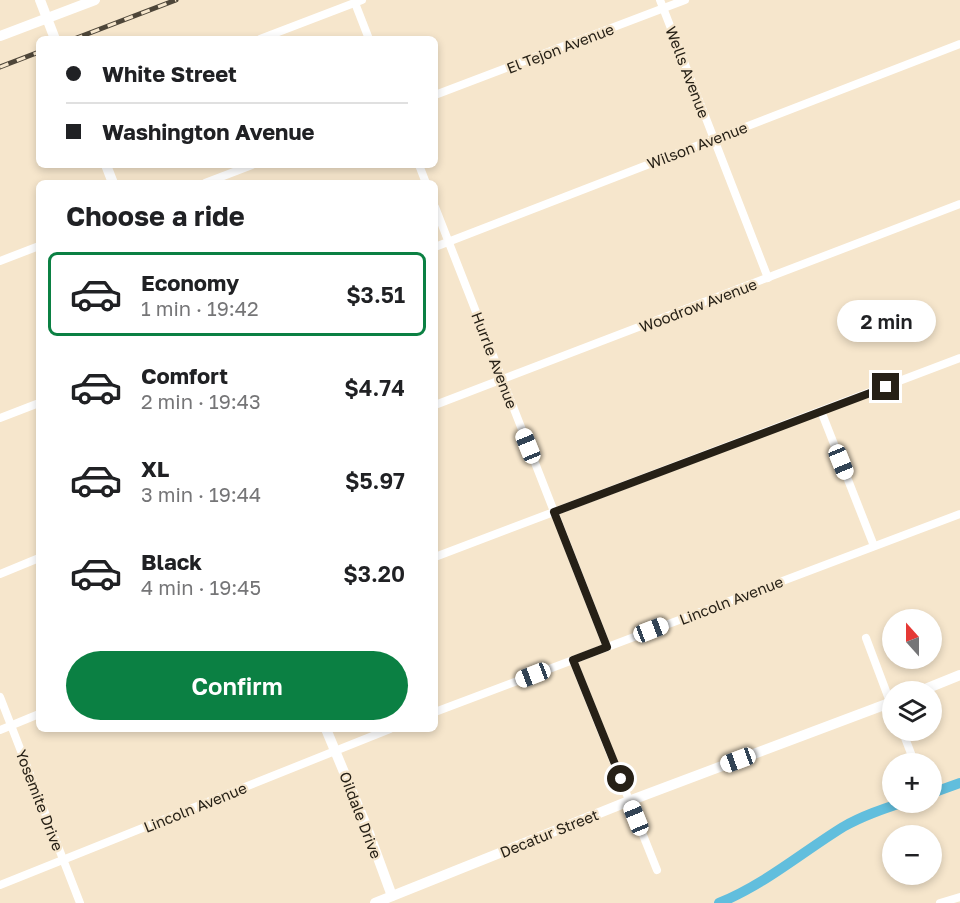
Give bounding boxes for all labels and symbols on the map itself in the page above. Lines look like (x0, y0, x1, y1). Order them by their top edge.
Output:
street label: El Tejon Avenue (504, 19, 616, 77)
street label: Wells Avenue (662, 24, 714, 121)
street label: Wilson Avenue (644, 117, 750, 172)
street label: Woodrow Avenue (637, 274, 760, 336)
callout: 2 min (836, 300, 936, 342)
street label: Hurrle Avenue (468, 309, 522, 411)
route end (872, 373, 899, 400)
car (513, 426, 543, 466)
car (826, 442, 856, 482)
street label: Lincoln Avenue (677, 572, 786, 628)
north arrow (882, 609, 942, 669)
car (631, 615, 671, 645)
car (513, 660, 553, 690)
car (718, 745, 758, 775)
street label: Yosemite Drive (12, 747, 68, 853)
route start (607, 765, 634, 792)
street label: Oildale Drive (336, 769, 386, 861)
street label: Lincoln Avenue (141, 778, 250, 836)
car (621, 798, 651, 838)
street label: Decatur Street (497, 805, 601, 861)

